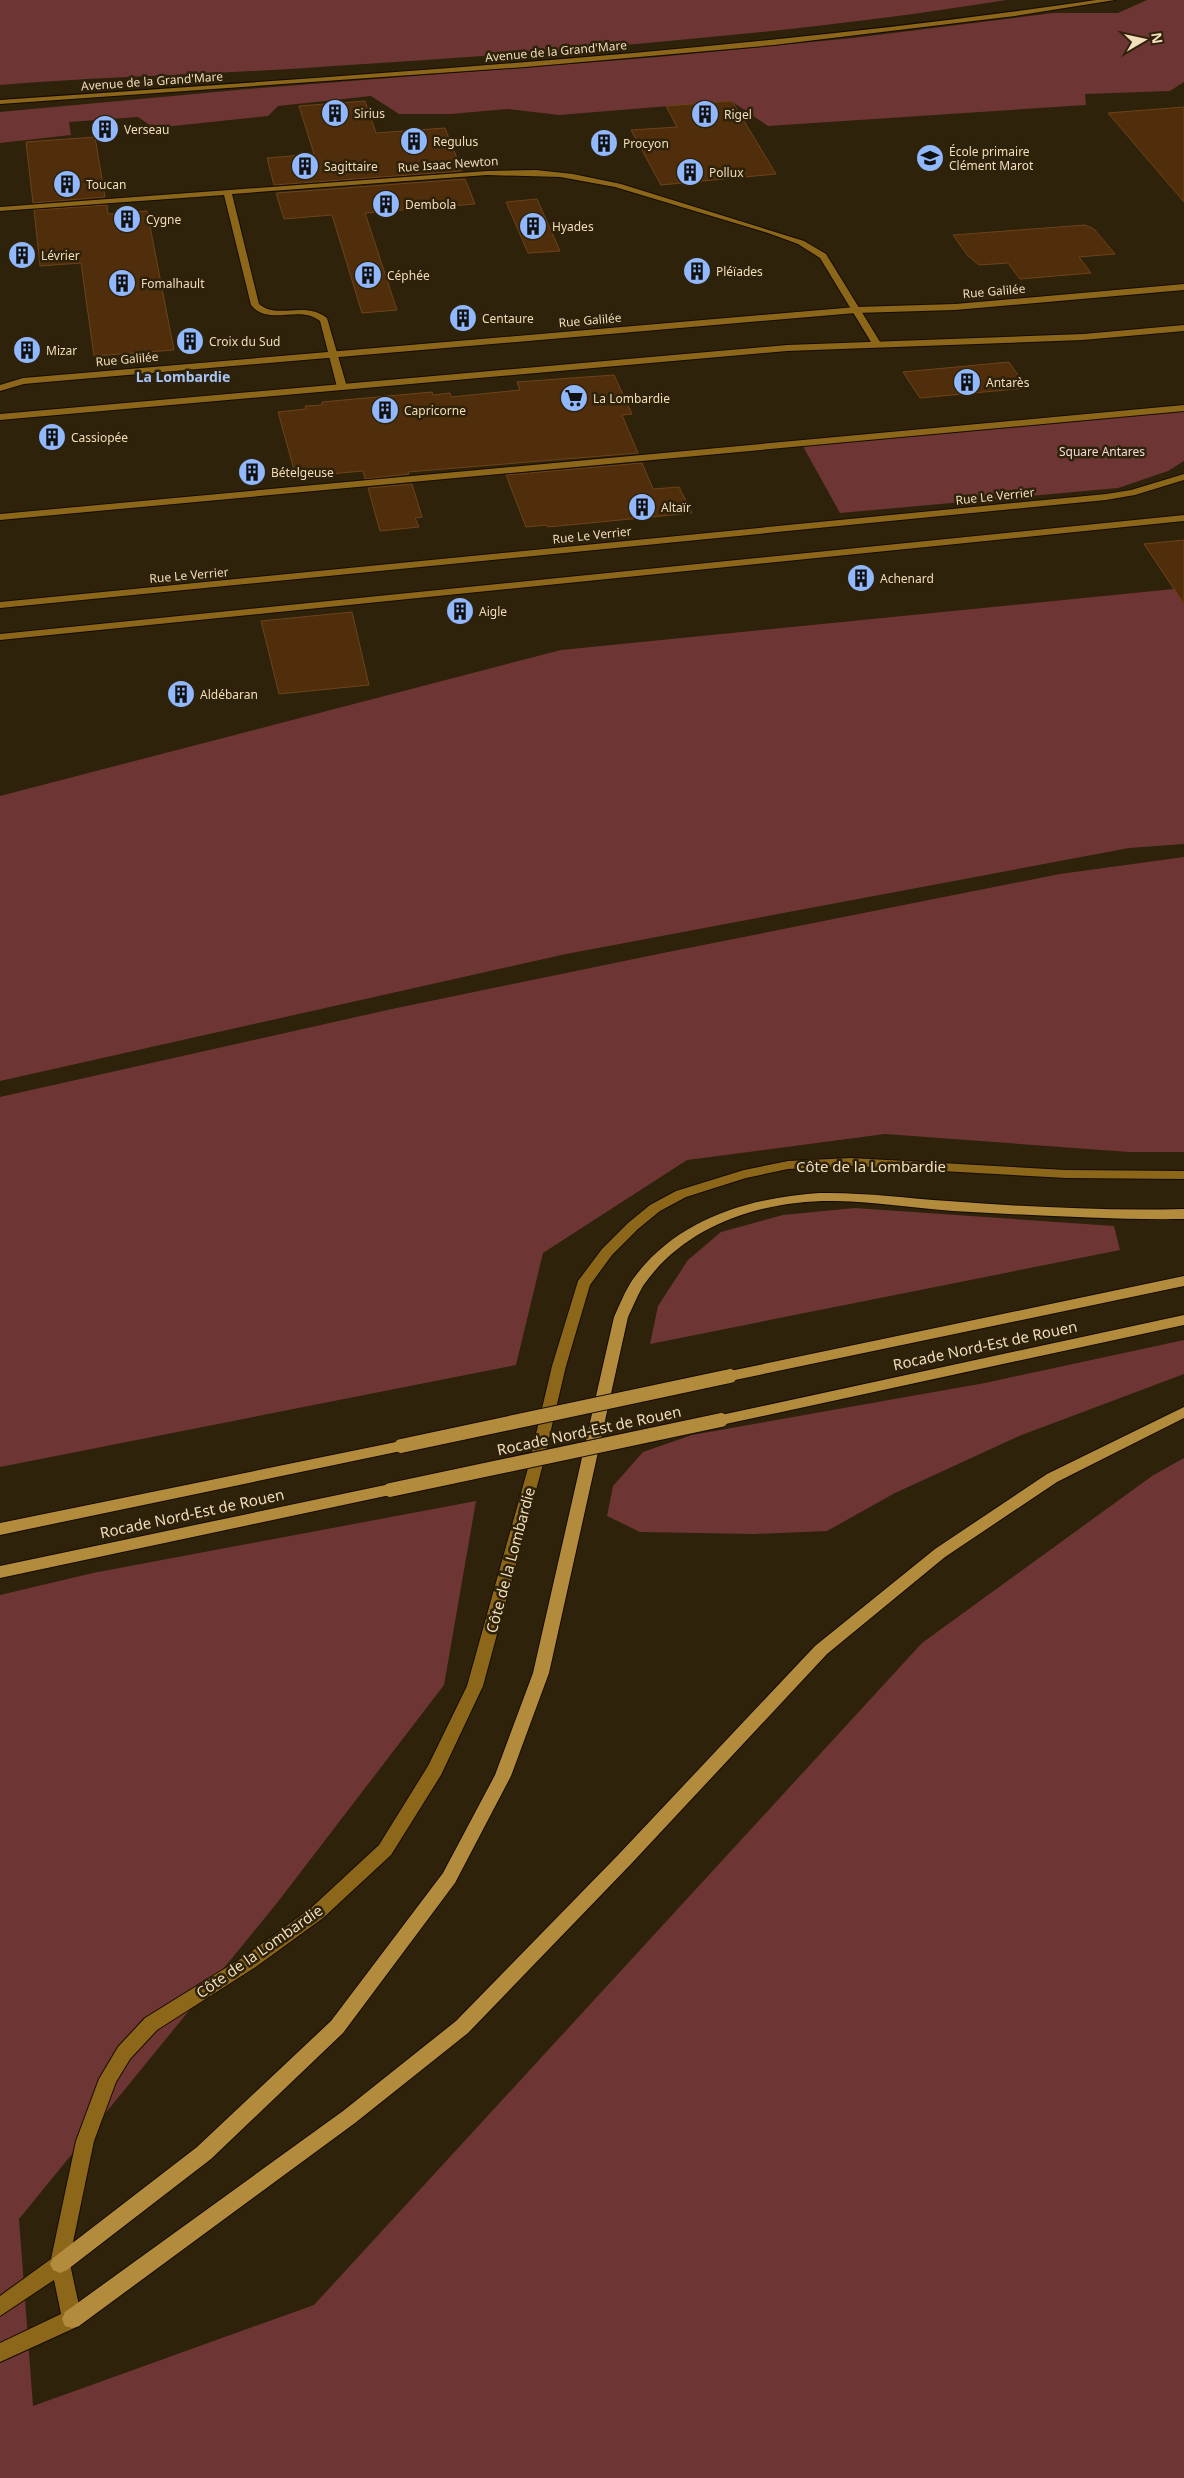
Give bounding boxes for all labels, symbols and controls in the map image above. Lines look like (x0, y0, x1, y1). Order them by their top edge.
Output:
north arrow (1119, 15, 1169, 65)
text: N (1147, 31, 1168, 45)
street label: Avenue de la Grand'Mare (484, 36, 628, 66)
street label: Avenue de la Grand'Mare (80, 68, 224, 94)
building icon: Sirius (320, 98, 350, 128)
building icon: Rigel (690, 99, 720, 129)
place label: Sirius (354, 105, 385, 122)
place label: Rigel (724, 106, 752, 123)
building icon: Verseau (90, 114, 120, 144)
place label: Verseau (124, 121, 169, 138)
building icon: Regulus (399, 126, 429, 156)
building icon: Procyon (589, 128, 619, 158)
place label: Regulus (433, 133, 479, 150)
place label: Procyon (623, 135, 669, 152)
school or university icon: École primaire Clément Marot (915, 143, 945, 173)
place label: École primaire Clément Marot (949, 143, 1034, 174)
building icon: Sagittaire (290, 151, 320, 181)
street label: Rue Isaac Newton (397, 152, 499, 176)
building icon: Pollux (675, 157, 705, 187)
place label: Sagittaire (324, 158, 378, 175)
place label: Pollux (709, 164, 744, 181)
building icon: Toucan (52, 169, 82, 199)
place label: Toucan (86, 176, 126, 193)
building icon: Dembola (371, 189, 401, 219)
place label: Dembola (405, 196, 456, 213)
building icon: Cygne (112, 204, 142, 234)
place label: Cygne (146, 211, 182, 228)
building icon: Hyades (518, 211, 548, 241)
place label: Hyades (552, 218, 594, 235)
building icon: Lévrier (7, 240, 37, 270)
place label: Lévrier (41, 247, 80, 264)
building icon: Pléïades (682, 256, 712, 286)
building icon: Céphée (353, 260, 383, 290)
place label: Pléïades (716, 263, 763, 280)
place label: Céphée (387, 267, 430, 284)
building icon: Fomalhault (107, 268, 137, 298)
place label: Fomalhault (141, 275, 205, 292)
street label: Rue Galilée (962, 280, 1026, 302)
building icon: Centaure (448, 303, 478, 333)
street label: Rue Galilée (558, 309, 622, 331)
place label: Centaure (482, 310, 534, 327)
building icon: Croix du Sud (175, 326, 205, 356)
place label: Croix du Sud (209, 333, 280, 350)
building icon: Mizar (12, 335, 42, 365)
place label: Mizar (46, 342, 77, 359)
street label: Rue Galilée (95, 348, 159, 370)
district label: La Lombardie (136, 367, 230, 386)
building icon: Antarès (952, 367, 982, 397)
place label: Antarès (986, 374, 1030, 391)
supermarket icon: La Lombardie (559, 383, 589, 413)
place label: La Lombardie (593, 390, 670, 407)
building icon: Capricorne (370, 395, 400, 425)
place label: Capricorne (404, 402, 466, 419)
building icon: Cassiopée (37, 422, 67, 452)
place label: Cassiopée (71, 429, 128, 446)
park label: Square Antares (1059, 443, 1145, 460)
building icon: Bételgeuse (237, 457, 267, 487)
place label: Bételgeuse (271, 464, 334, 481)
street label: Rue Le Verrier (955, 483, 1035, 509)
building icon: Altaïr (627, 492, 657, 522)
place label: Altaïr (661, 499, 691, 516)
street label: Rue Le Verrier (552, 522, 632, 548)
street label: Rue Le Verrier (149, 563, 229, 587)
building icon: Achenard (846, 563, 876, 593)
place label: Achenard (880, 570, 934, 587)
building icon: Aigle (445, 596, 475, 626)
place label: Aigle (479, 603, 507, 620)
building icon: Aldébaran (166, 679, 196, 709)
place label: Aldébaran (200, 686, 258, 703)
street label: Côte de la Lombardie (796, 1156, 946, 1176)
street label: Rocade Nord-Est de Rouen (891, 1316, 1079, 1374)
street label: Rocade Nord-Est de Rouen (495, 1401, 683, 1459)
street label: Rocade Nord-Est de Rouen (98, 1484, 286, 1542)
street label: Côte de la Lombardie (481, 1485, 539, 1635)
street label: Côte de la Lombardie (192, 1900, 326, 2002)

